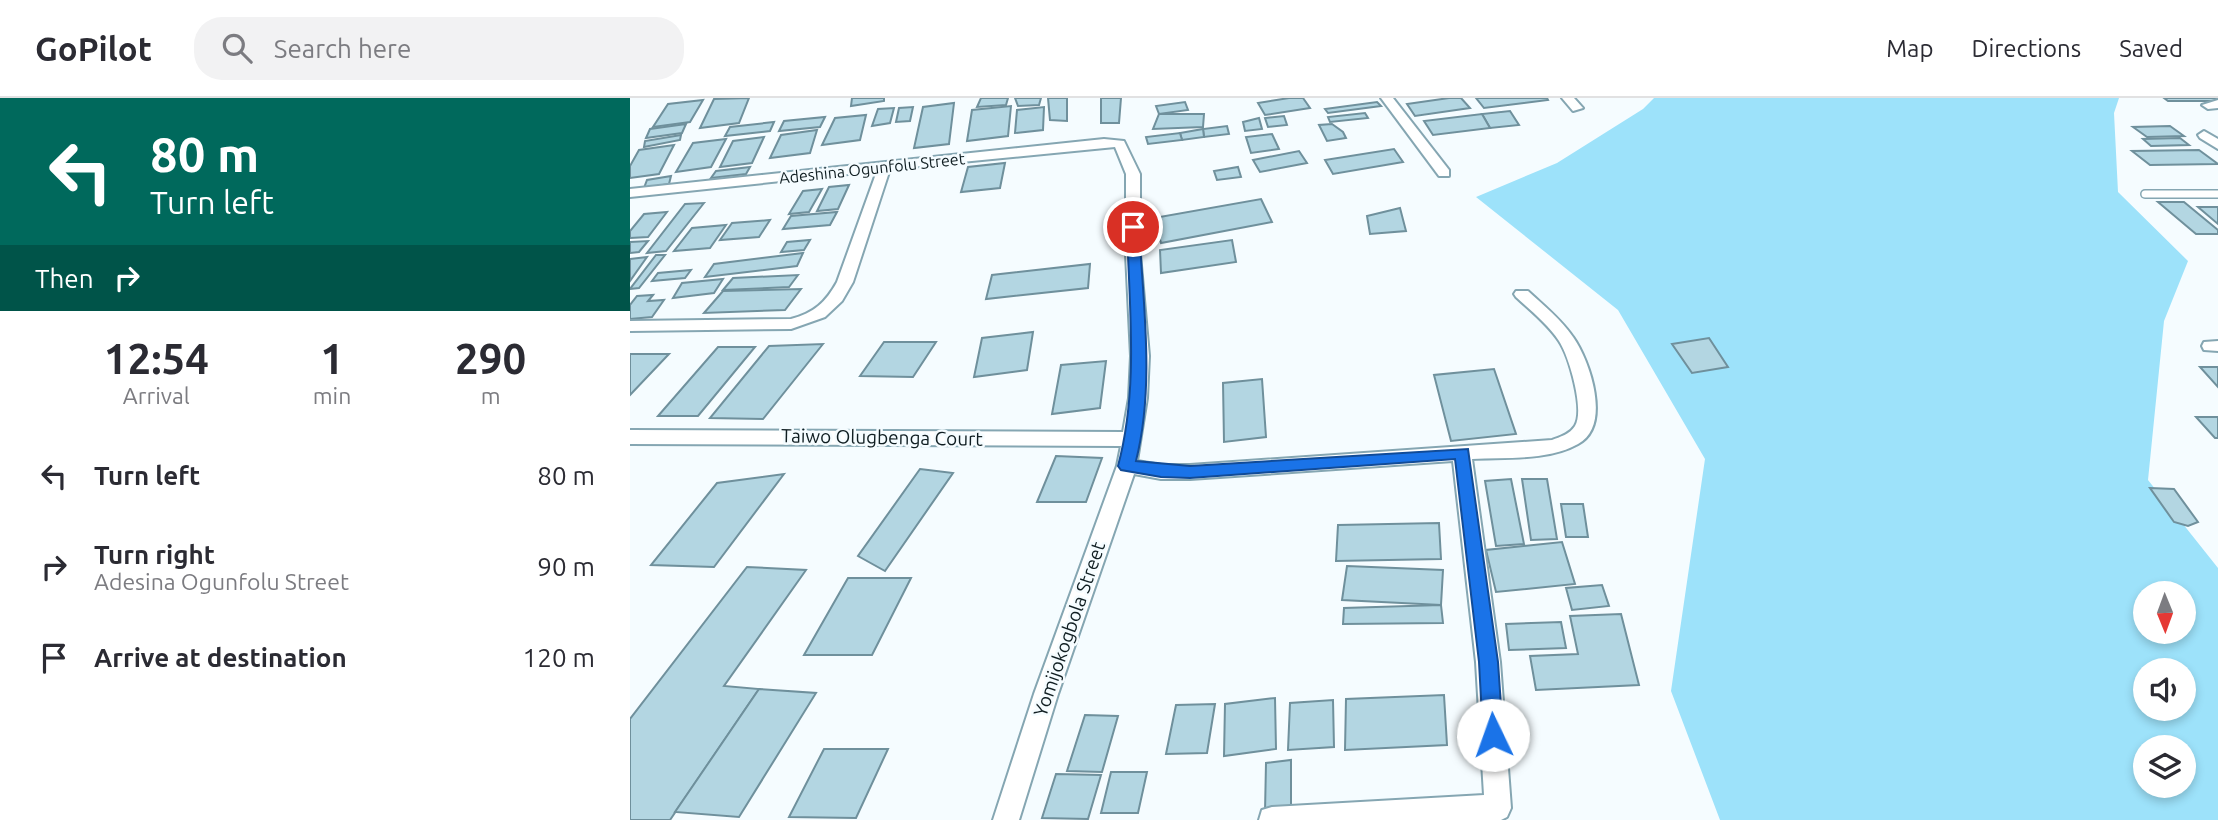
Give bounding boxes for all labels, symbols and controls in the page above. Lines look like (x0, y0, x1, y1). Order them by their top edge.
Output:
search box (194, 17, 684, 80)
icon: search (218, 29, 256, 67)
text: GoPilot (35, 30, 152, 67)
text: Search here (274, 34, 411, 63)
text: Map (1886, 35, 1933, 62)
text: Directions (1971, 35, 2081, 62)
text: Saved (2119, 35, 2183, 62)
icon: left (35, 126, 126, 217)
text: 80 m (150, 126, 259, 181)
street label: Adeshina Ogunfolu Street (778, 149, 966, 187)
text: Turn left (150, 184, 274, 220)
pin (1103, 197, 1163, 257)
icon: arrive (1114, 208, 1152, 246)
icon: right (108, 259, 146, 297)
text: Then (35, 264, 94, 293)
text: 12:54 (104, 335, 209, 382)
text: 1 (320, 335, 344, 382)
text: 290 (455, 335, 526, 382)
text: Arrival (123, 383, 190, 408)
text: min (313, 383, 351, 408)
text: m (481, 383, 501, 408)
street label: Taiwo Olugbenga Court (781, 424, 984, 450)
icon: left (35, 457, 73, 495)
text: Turn left (94, 461, 200, 490)
text: 80 m (537, 461, 595, 490)
street label: Yomijokogbola Street (1029, 538, 1109, 719)
text: Turn right (94, 540, 215, 569)
icon: right (35, 548, 73, 586)
text: 90 m (537, 552, 595, 581)
text: Adesina Ogunfolu Street (94, 569, 349, 594)
north arrow (2133, 581, 2196, 644)
map controls (2133, 581, 2196, 798)
icon: arrive (35, 639, 73, 677)
text: Arrive at destination (94, 643, 347, 672)
text: 120 m (523, 643, 595, 672)
button: sound (2133, 658, 2196, 721)
position arrow (1456, 698, 1530, 772)
button: layers (2133, 735, 2196, 798)

